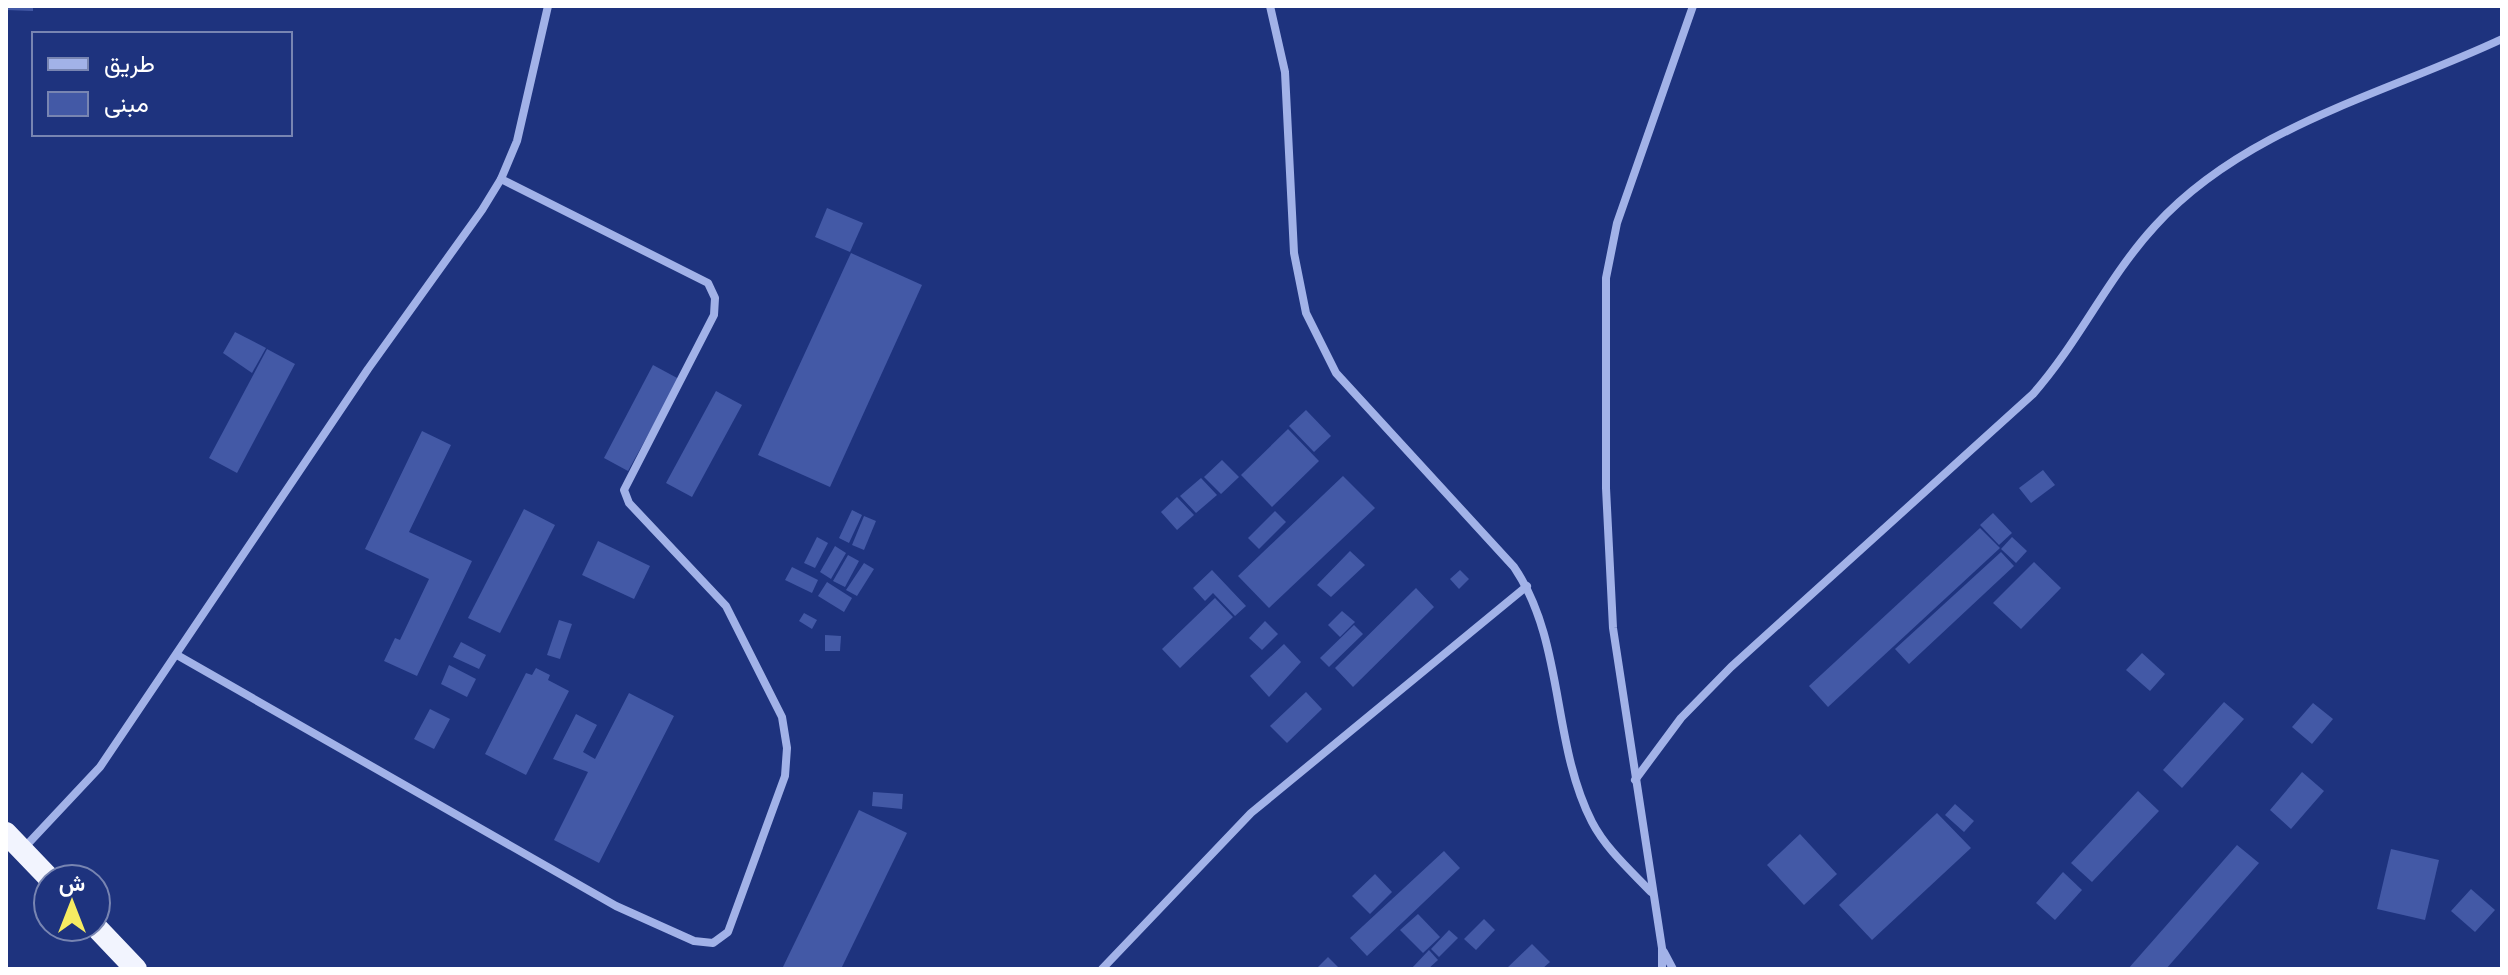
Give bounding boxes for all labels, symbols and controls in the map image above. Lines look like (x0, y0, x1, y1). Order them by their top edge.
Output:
legend (32, 32, 292, 136)
text: طريق (104, 48, 155, 79)
text: مبنى (104, 88, 149, 118)
north arrow (32, 863, 112, 943)
text: ش (59, 869, 85, 897)

